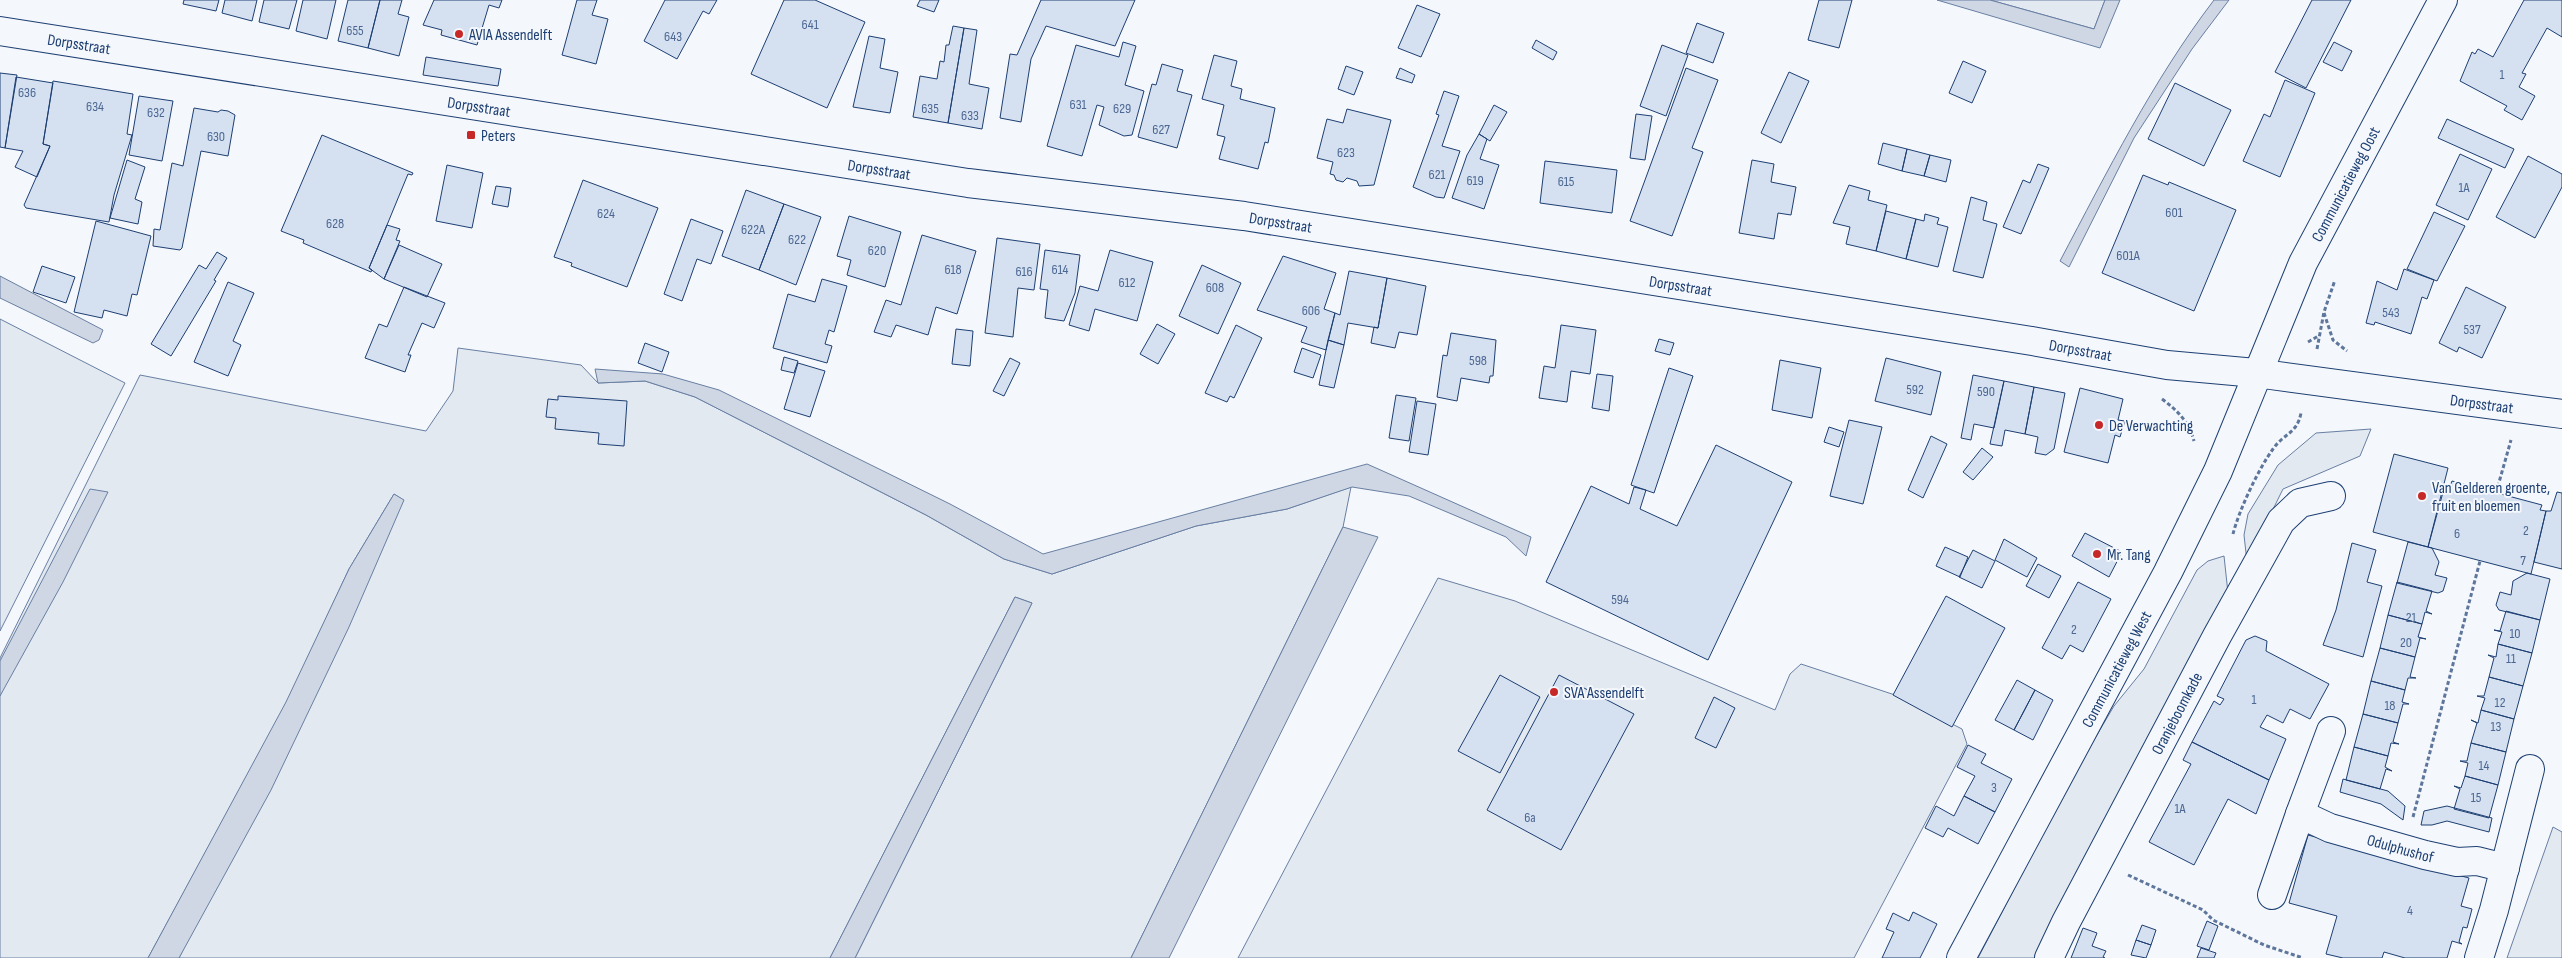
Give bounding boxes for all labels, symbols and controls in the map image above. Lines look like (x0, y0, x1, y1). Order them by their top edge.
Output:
house number: 641 (801, 16, 819, 33)
house number: 655 (346, 22, 364, 39)
place label: AVIA Assendelft (468, 26, 552, 45)
marker: AVIA Assendelft (453, 28, 465, 40)
house number: 643 (664, 28, 682, 45)
street label: Dorpsstraat (46, 31, 112, 59)
house number: 1 (2500, 66, 2505, 83)
house number: 636 (18, 84, 36, 101)
street label: Dorpsstraat (446, 93, 512, 122)
house number: 631 (1070, 96, 1087, 113)
house number: 634 (86, 98, 104, 115)
house number: 635 (921, 100, 939, 117)
house number: 629 (1113, 100, 1131, 117)
house number: 632 (147, 104, 165, 121)
house number: 633 (961, 107, 979, 124)
house number: 627 (1152, 121, 1170, 138)
street label: Communicatieweg Oost (2308, 124, 2385, 245)
place label: Peters (481, 127, 516, 146)
house number: 630 (207, 128, 225, 145)
marker: Peters (465, 129, 477, 141)
house number: 623 (1337, 144, 1355, 161)
street label: Dorpsstraat (846, 156, 912, 185)
house number: 621 (1429, 166, 1446, 183)
house number: 619 (1466, 172, 1484, 189)
house number: 615 (1558, 173, 1575, 190)
house number: 1A (2458, 179, 2471, 196)
house number: 601 (2165, 204, 2183, 221)
house number: 624 (597, 205, 615, 222)
street label: Dorpsstraat (1248, 209, 1313, 238)
house number: 628 (326, 215, 344, 232)
house number: 622A (741, 221, 766, 238)
house number: 622 (788, 231, 806, 248)
house number: 620 (868, 242, 886, 259)
house number: 601A (2116, 247, 2141, 264)
house number: 618 (944, 261, 962, 278)
house number: 614 (1052, 261, 1069, 278)
house number: 616 (1015, 263, 1033, 280)
street label: Dorpsstraat (1648, 272, 1713, 301)
house number: 612 (1119, 274, 1136, 291)
house number: 608 (1206, 279, 1224, 296)
house number: 606 (1302, 302, 1320, 319)
house number: 543 (2382, 304, 2400, 321)
house number: 537 (2463, 321, 2481, 338)
street label: Dorpsstraat (2047, 336, 2113, 366)
house number: 598 (1469, 352, 1487, 369)
house number: 592 (1906, 381, 1924, 398)
house number: 590 (1977, 383, 1995, 400)
street label: Dorpsstraat (2449, 391, 2514, 418)
place label: De Verwachting (2109, 417, 2193, 436)
marker: De Verwachting (2093, 419, 2105, 431)
place label: Van Gelderen groente, fruit en bloemen (2432, 479, 2550, 516)
marker: Van Gelderen groente, fruit en bloemen (2416, 490, 2428, 502)
house number: 2 (2523, 522, 2529, 539)
house number: 6 (2454, 525, 2460, 542)
place label: Mr. Tang (2107, 546, 2151, 565)
marker: Mr. Tang (2091, 548, 2103, 560)
house number: 7 (2520, 552, 2526, 569)
house number: 594 (1611, 591, 1629, 608)
street label: Communicatieweg West (2078, 608, 2156, 731)
house number: 21 (2406, 609, 2416, 626)
house number: 2 (2071, 621, 2077, 638)
house number: 10 (2509, 625, 2521, 642)
house number: 20 (2400, 634, 2412, 651)
house number: 11 (2506, 650, 2516, 667)
street label: Oranjeboomkade (2148, 670, 2207, 758)
place label: SVA Assendelft (1564, 684, 1644, 703)
marker: SVA Assendelft (1548, 686, 1560, 698)
house number: 1 (2252, 691, 2257, 708)
house number: 12 (2495, 694, 2506, 711)
house number: 18 (2384, 697, 2396, 714)
house number: 13 (2491, 718, 2502, 735)
house number: 14 (2479, 757, 2490, 774)
house number: 3 (1991, 779, 1997, 796)
house number: 15 (2471, 789, 2482, 806)
house number: 1A (2174, 800, 2187, 817)
house number: 6a (1524, 809, 1536, 826)
street label: Odulphushof (2365, 831, 2436, 868)
house number: 4 (2407, 902, 2413, 919)

